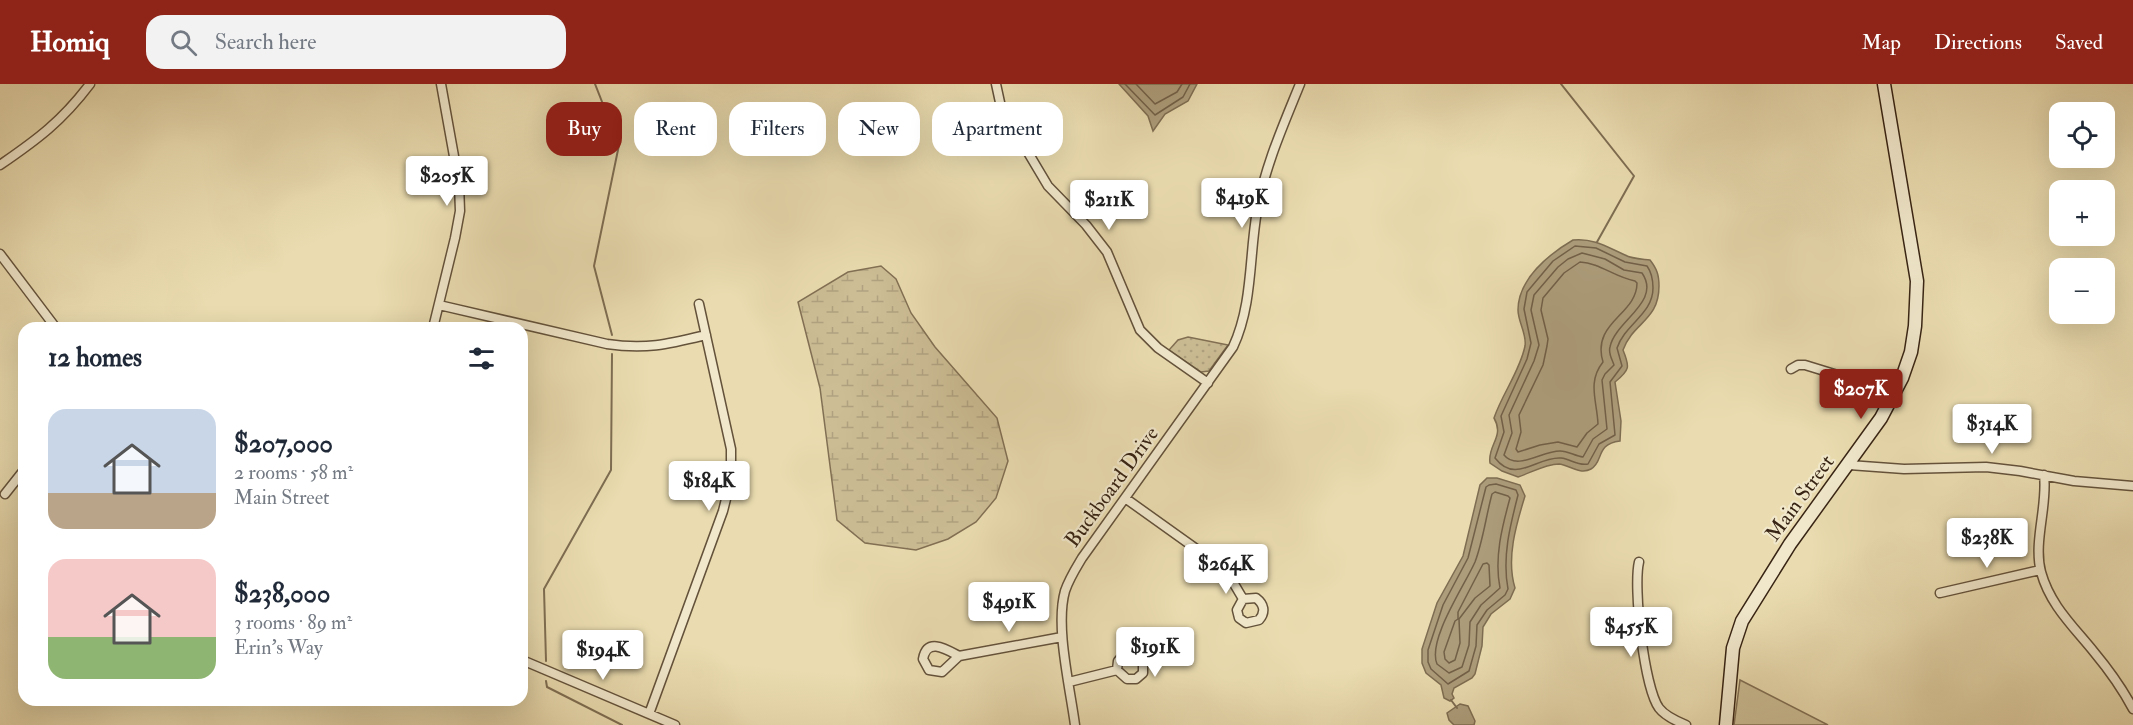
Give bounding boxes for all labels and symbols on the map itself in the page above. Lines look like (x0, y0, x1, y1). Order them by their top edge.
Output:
pin: $205K (405, 156, 489, 207)
pin: $419K (1200, 178, 1284, 229)
pin: $211K (1067, 180, 1151, 231)
pin: $207K (1819, 369, 1903, 420)
pin: $314K (1950, 404, 2034, 455)
street label: Buckboard Drive (1059, 421, 1165, 553)
street label: Main Street (1760, 449, 1841, 546)
pin: $184K (667, 461, 751, 512)
pin: $238K (1945, 518, 2029, 569)
pin: $264K (1184, 544, 1268, 595)
pin: $491K (967, 582, 1051, 633)
pin: $455K (1589, 607, 1673, 658)
pin: $191K (1113, 627, 1197, 678)
pin: $194K (561, 630, 645, 681)

